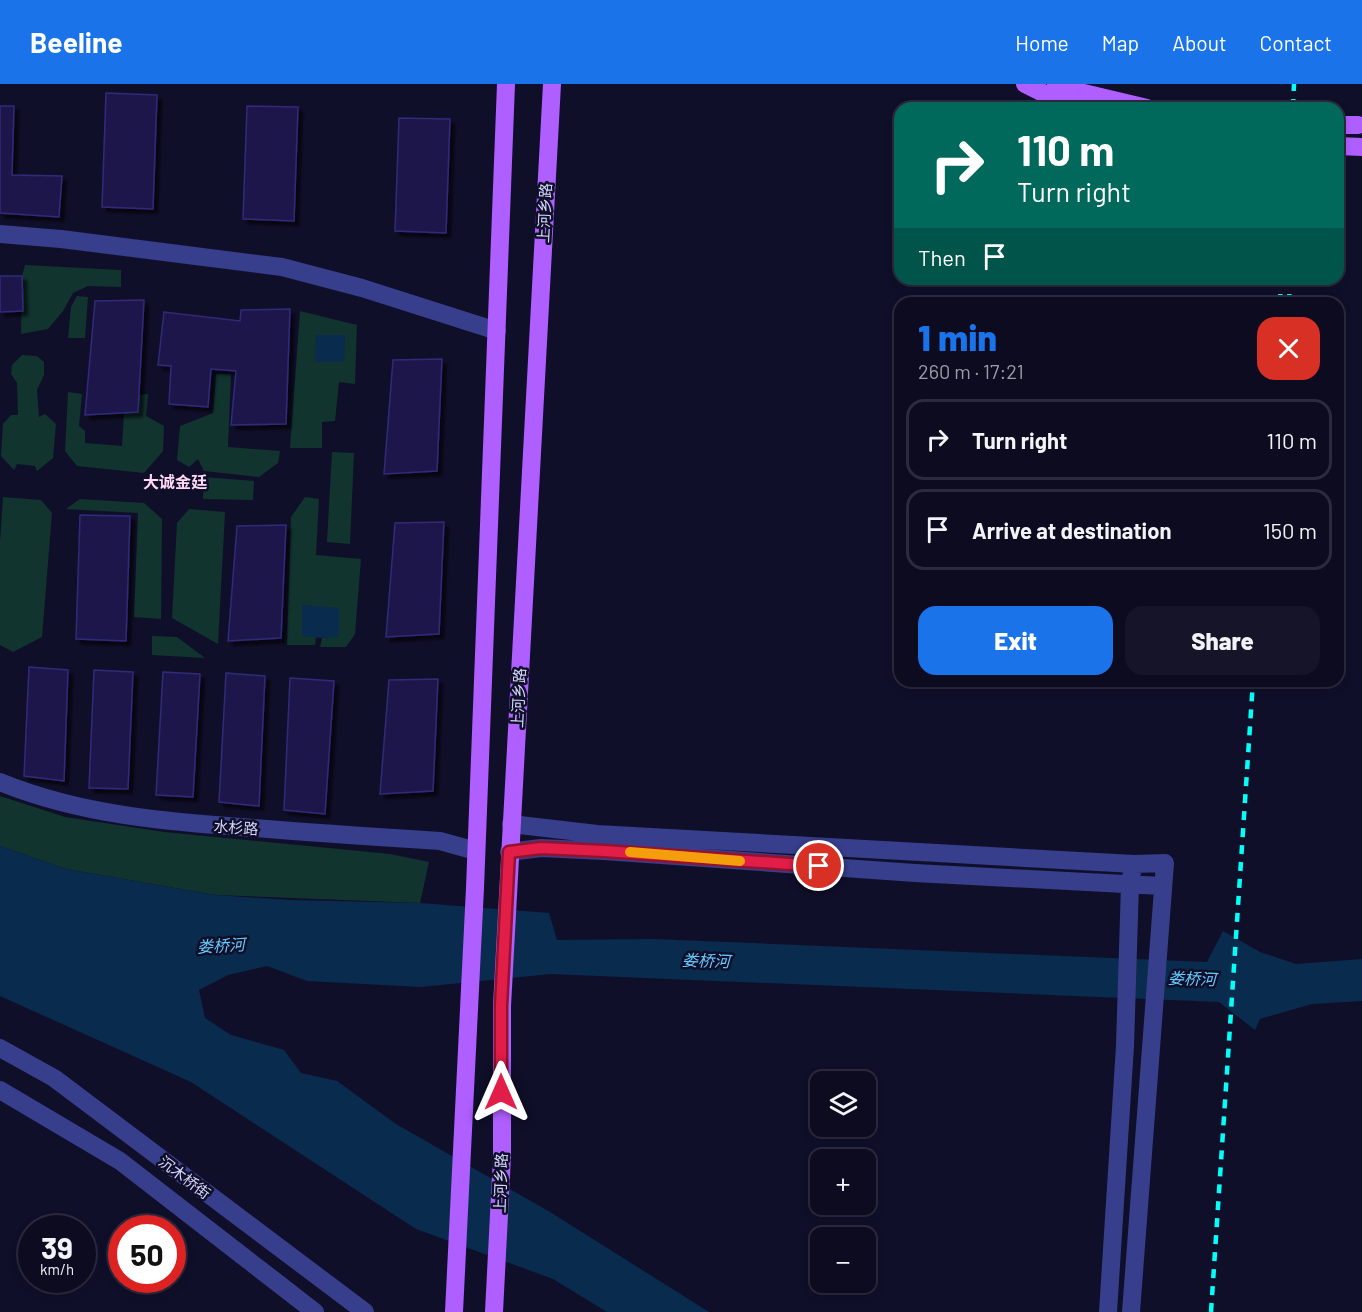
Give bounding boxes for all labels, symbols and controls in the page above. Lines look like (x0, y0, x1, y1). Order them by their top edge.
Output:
text: Beeline (30, 25, 122, 59)
text: Home (1015, 30, 1069, 55)
text: Map (1102, 30, 1139, 55)
text: About (1172, 30, 1227, 55)
text: Contact (1260, 30, 1332, 55)
text: 110 m (1017, 124, 1114, 174)
icon: right (918, 126, 996, 204)
text: Turn right (1017, 175, 1131, 207)
street label: 上河乡路 (533, 183, 555, 243)
icon: arrive (978, 240, 1011, 273)
text: Then (918, 244, 966, 270)
text: 1 min (918, 315, 997, 358)
button: close (1257, 317, 1320, 380)
text: 260 m · 17:21 (918, 359, 1024, 383)
icon: right (921, 423, 954, 456)
text: Turn right (972, 427, 1067, 453)
text: 110 m (1267, 427, 1317, 453)
district label: 大诚金廷 (143, 472, 207, 491)
icon: arrive (921, 513, 954, 546)
text: Arrive at destination (972, 517, 1171, 543)
text: 150 m (1263, 517, 1317, 543)
button: Exit (918, 606, 1113, 675)
button: Share (1125, 606, 1320, 675)
street label: 上河乡路 (507, 668, 529, 728)
street label: 水杉路 (213, 816, 259, 838)
pin (793, 840, 844, 891)
icon: arrive (802, 849, 835, 882)
water label: 娄桥河 (197, 934, 248, 956)
water label: 娄桥河 (682, 950, 733, 970)
water label: 娄桥河 (1168, 968, 1219, 988)
position arrow (469, 1060, 533, 1124)
map controls (810, 1071, 876, 1293)
button: layers (810, 1071, 876, 1137)
button: + (810, 1149, 876, 1215)
street label: 沉木桥街 (156, 1152, 214, 1202)
street label: 上河乡路 (490, 1153, 510, 1213)
speed limit sign: 50 (108, 1215, 186, 1293)
button: − (810, 1227, 876, 1293)
text: 39 (41, 1229, 73, 1265)
text: km/h (40, 1260, 74, 1278)

